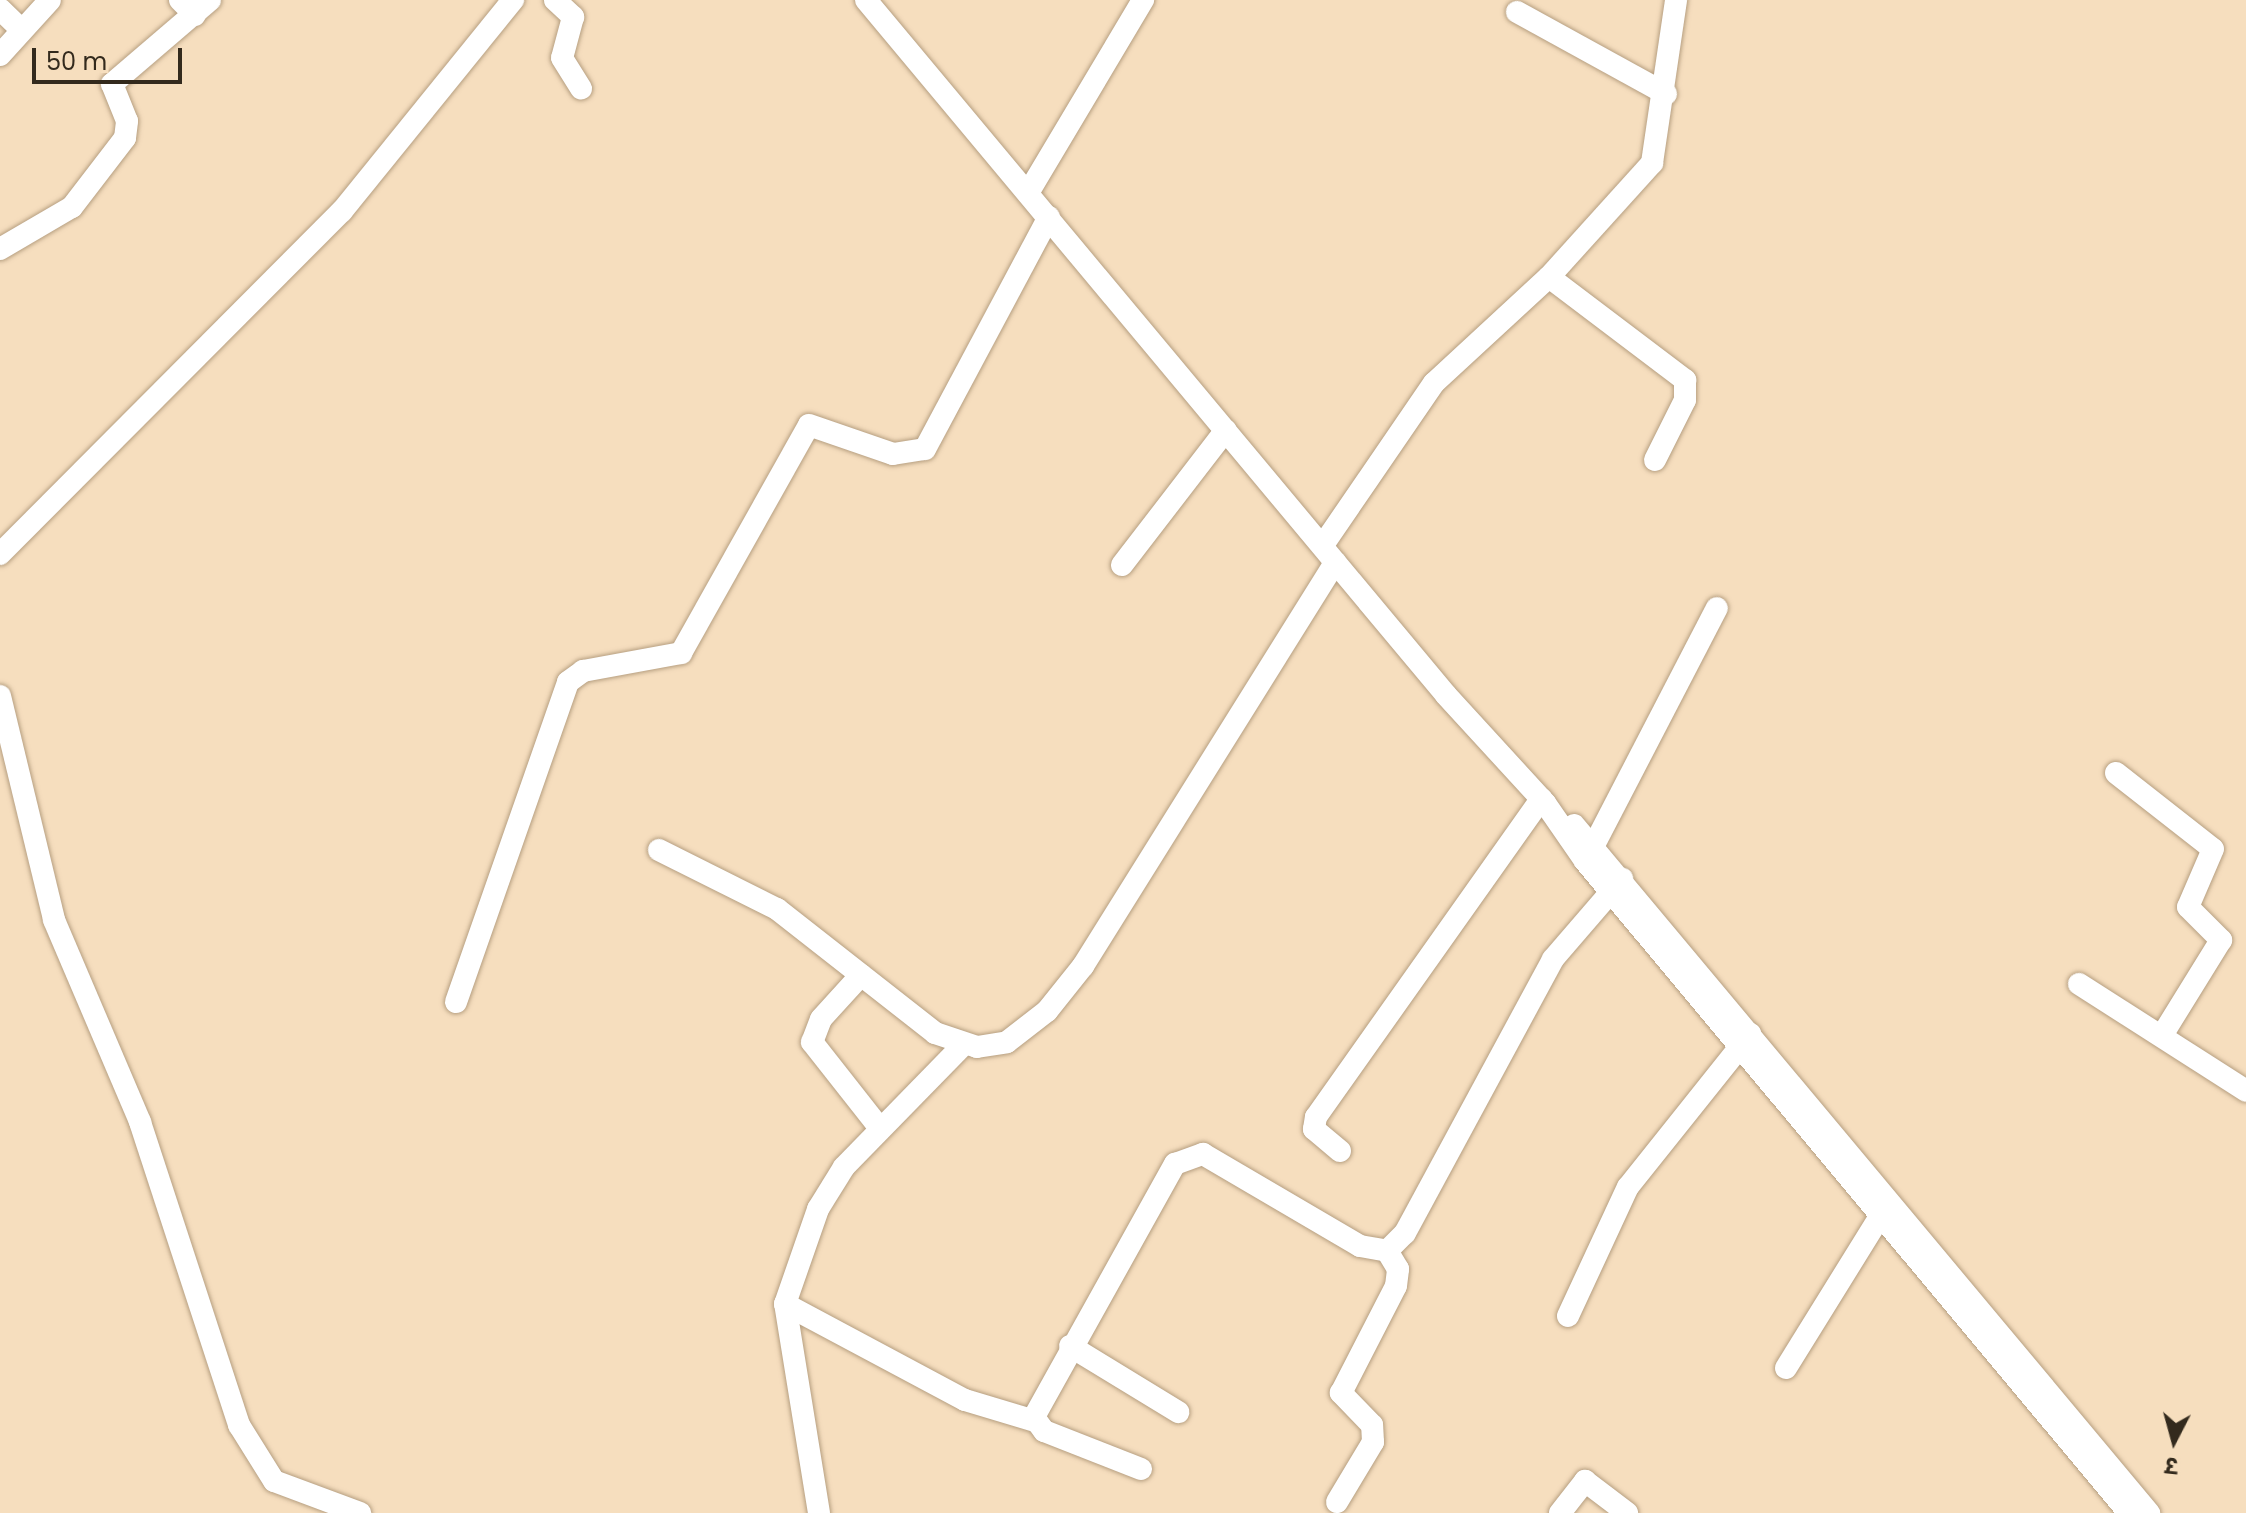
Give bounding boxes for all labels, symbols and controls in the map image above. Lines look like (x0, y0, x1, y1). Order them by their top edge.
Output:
scale bar (36, 32, 186, 82)
text: 50 m (46, 45, 107, 78)
north arrow (2134, 1401, 2214, 1481)
text: उ (2164, 1449, 2179, 1481)

